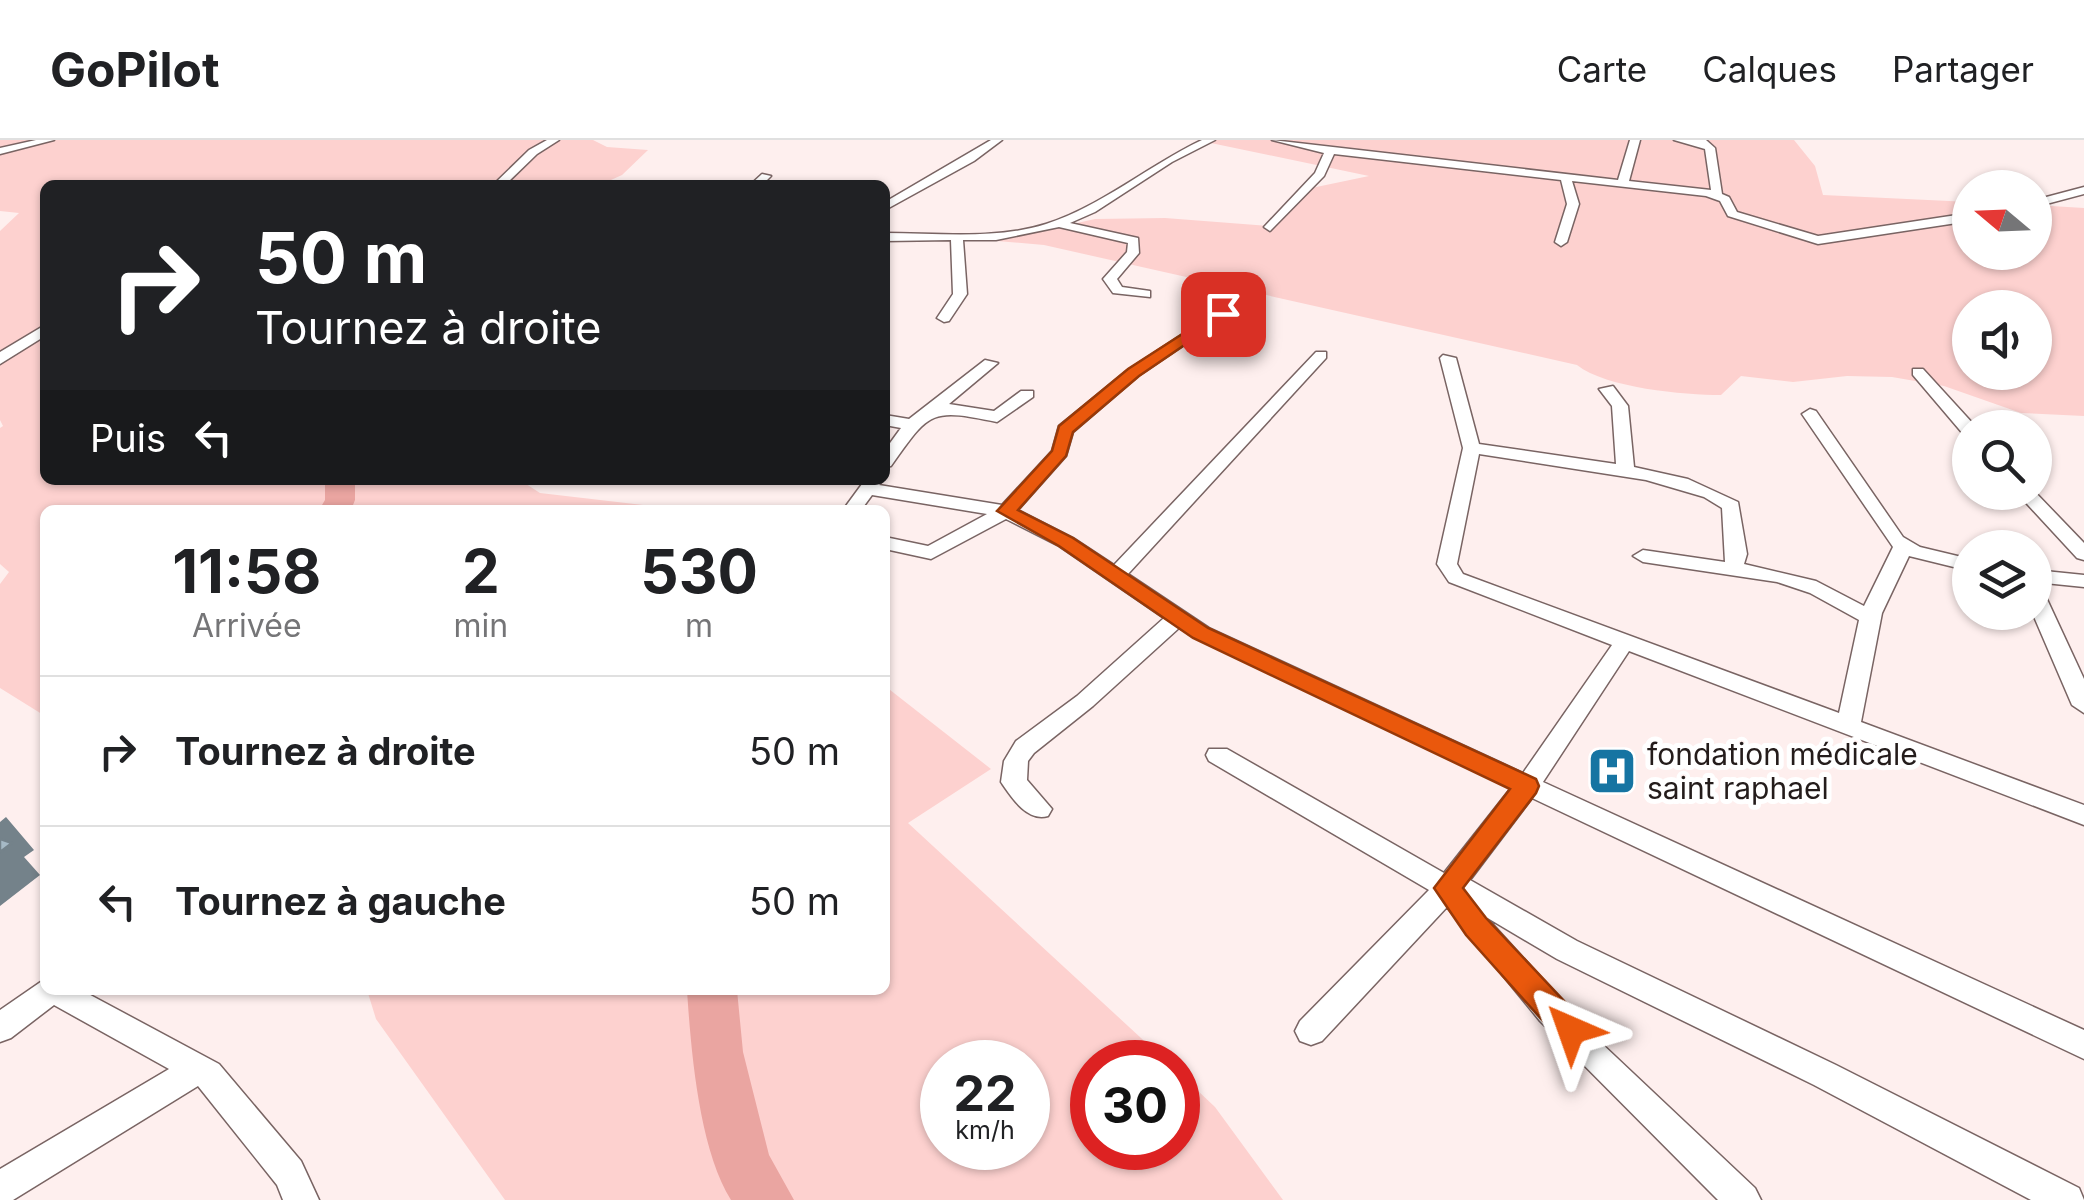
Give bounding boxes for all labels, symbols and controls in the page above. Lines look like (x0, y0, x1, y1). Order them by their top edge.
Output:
text: GoPilot (50, 40, 220, 99)
text: Carte (1557, 48, 1647, 90)
text: Calques (1702, 48, 1837, 90)
text: Partager (1892, 48, 2034, 90)
north arrow (1952, 170, 2052, 270)
map controls (1952, 170, 2052, 630)
text: 50 m (255, 215, 427, 300)
icon: right (90, 220, 220, 350)
pin (1181, 272, 1266, 357)
icon: arrive (1196, 287, 1251, 342)
button: sound (1952, 290, 2052, 390)
text: Tournez à droite (255, 300, 602, 355)
icon: left (186, 410, 241, 465)
button: search (1952, 410, 2052, 510)
text: Puis (90, 415, 166, 461)
button: layers (1952, 530, 2052, 630)
text: 11:58 (172, 535, 321, 607)
text: 2 (462, 535, 500, 607)
text: 530 (640, 535, 758, 607)
text: Arrivée (192, 606, 302, 645)
text: min (453, 606, 508, 645)
text: m (685, 606, 713, 645)
icon: right (90, 724, 145, 779)
text: Tournez à droite (175, 728, 476, 774)
text: 50 m (749, 728, 840, 774)
place label: fondation médicale saint raphael (1647, 736, 1918, 806)
hospital icon: fondation médicale saint raphael (1586, 745, 1638, 797)
icon: left (90, 874, 145, 929)
text: Tournez à gauche (175, 878, 506, 924)
text: 50 m (749, 878, 840, 924)
position arrow (1519, 978, 1623, 1082)
speed limit sign: 30 (1070, 1040, 1200, 1170)
text: 22 (954, 1063, 1017, 1123)
text: km/h (955, 1115, 1015, 1145)

